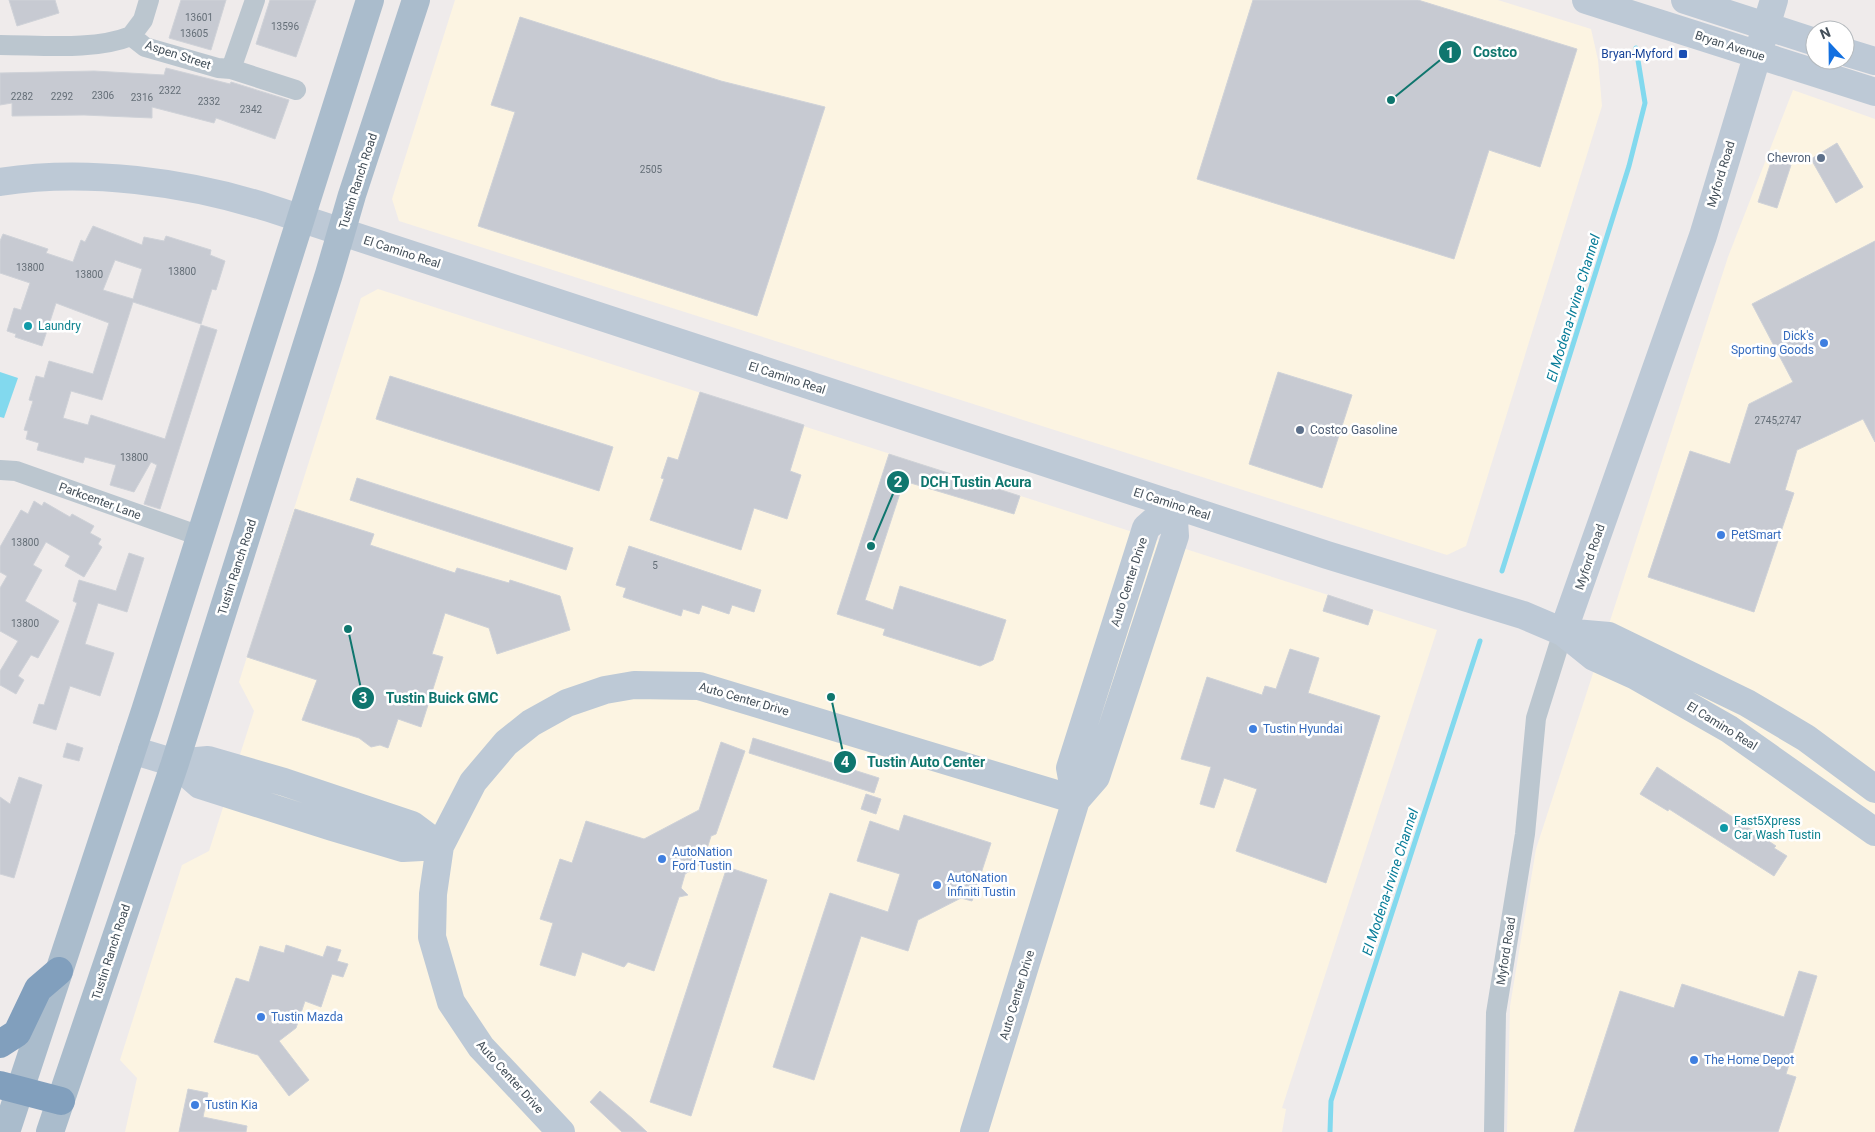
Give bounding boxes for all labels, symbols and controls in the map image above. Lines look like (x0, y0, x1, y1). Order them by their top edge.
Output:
house number: 13601 (185, 12, 213, 23)
north arrow (1805, 20, 1855, 70)
house number: 13596 (271, 21, 299, 32)
text: N (1818, 24, 1833, 42)
house number: 13605 (180, 28, 208, 39)
street label: Bryan Avenue (1693, 28, 1767, 64)
street label: Aspen Street (143, 38, 213, 72)
callout: Costco (1437, 38, 1527, 67)
text: 1 (1446, 44, 1454, 62)
text: Costco (1473, 44, 1517, 60)
place label: Bryan-Myford (1601, 47, 1673, 61)
marker: Bryan-Myford (1677, 48, 1689, 60)
house number: 2322 (159, 85, 182, 96)
house number: 2306 (92, 90, 115, 101)
house number: 2282 (11, 91, 34, 102)
house number: 2292 (51, 91, 74, 102)
house number: 2316 (131, 92, 154, 103)
house number: 2332 (198, 96, 221, 107)
house number: 2342 (240, 104, 263, 115)
street label: Tustin Ranch Road (336, 131, 380, 231)
street label: Myford Road (1704, 139, 1738, 209)
place label: Chevron (1767, 151, 1811, 165)
marker: Chevron (1815, 152, 1827, 164)
house number: 2505 (640, 164, 663, 175)
water label: El Modena-Irvine Channel (1543, 232, 1603, 384)
street label: El Camino Real (362, 233, 442, 271)
house number: 13800 (16, 262, 44, 273)
house number: 13800 (168, 266, 196, 277)
house number: 13800 (75, 269, 103, 280)
place label: Laundry (38, 319, 81, 333)
marker: Laundry (22, 320, 34, 332)
place label: Dick's Sporting Goods (1731, 329, 1814, 357)
marker: Dick's Sporting Goods (1818, 337, 1830, 349)
street label: El Camino Real (747, 359, 827, 397)
house number: 2745,2747 (1755, 415, 1802, 426)
place label: Costco Gasoline (1310, 423, 1397, 437)
marker: Costco Gasoline (1294, 424, 1306, 436)
house number: 13800 (120, 452, 148, 463)
callout: DCH Tustin Acura (886, 468, 1042, 497)
text: 2 (894, 473, 903, 491)
text: DCH Tustin Acura (920, 474, 1032, 490)
street label: Parkcenter Lane (57, 480, 143, 522)
street label: El Camino Real (1132, 485, 1212, 523)
street label: Tustin Ranch Road (215, 517, 259, 617)
street label: Myford Road (1572, 522, 1608, 592)
place label: PetSmart (1731, 528, 1781, 542)
marker: PetSmart (1715, 529, 1727, 541)
street label: Auto Center Drive (1108, 536, 1150, 628)
house number: 13800 (11, 537, 39, 548)
house number: 5 (652, 560, 658, 571)
house number: 13800 (11, 618, 39, 629)
street label: Auto Center Drive (697, 679, 791, 719)
callout: Tustin Buick GMC (350, 684, 508, 713)
text: 3 (359, 689, 367, 707)
text: Tustin Buick GMC (386, 690, 498, 706)
street label: El Camino Real (1684, 699, 1760, 753)
place label: Tustin Hyundai (1263, 722, 1343, 736)
marker: Tustin Hyundai (1247, 723, 1259, 735)
callout: Tustin Auto Center (832, 748, 995, 777)
text: 4 (841, 753, 850, 771)
text: Tustin Auto Center (867, 754, 985, 770)
water label: El Modena-Irvine Channel (1359, 806, 1421, 957)
place label: Fast5Xpress Car Wash Tustin (1734, 814, 1821, 842)
marker: Fast5Xpress Car Wash Tustin (1718, 822, 1730, 834)
place label: AutoNation Ford Tustin (672, 845, 732, 873)
marker: AutoNation Ford Tustin (656, 853, 668, 865)
place label: AutoNation Infiniti Tustin (947, 871, 1016, 899)
marker: AutoNation Infiniti Tustin (931, 879, 943, 891)
street label: Tustin Ranch Road (89, 902, 133, 1002)
street label: Myford Road (1494, 916, 1518, 986)
street label: Auto Center Drive (997, 948, 1037, 1042)
place label: Tustin Mazda (271, 1010, 343, 1024)
marker: Tustin Mazda (255, 1011, 267, 1023)
street label: Auto Center Drive (474, 1038, 546, 1116)
place label: The Home Depot (1704, 1053, 1794, 1067)
marker: The Home Depot (1688, 1054, 1700, 1066)
place label: Tustin Kia (205, 1098, 258, 1112)
marker: Tustin Kia (189, 1099, 201, 1111)

